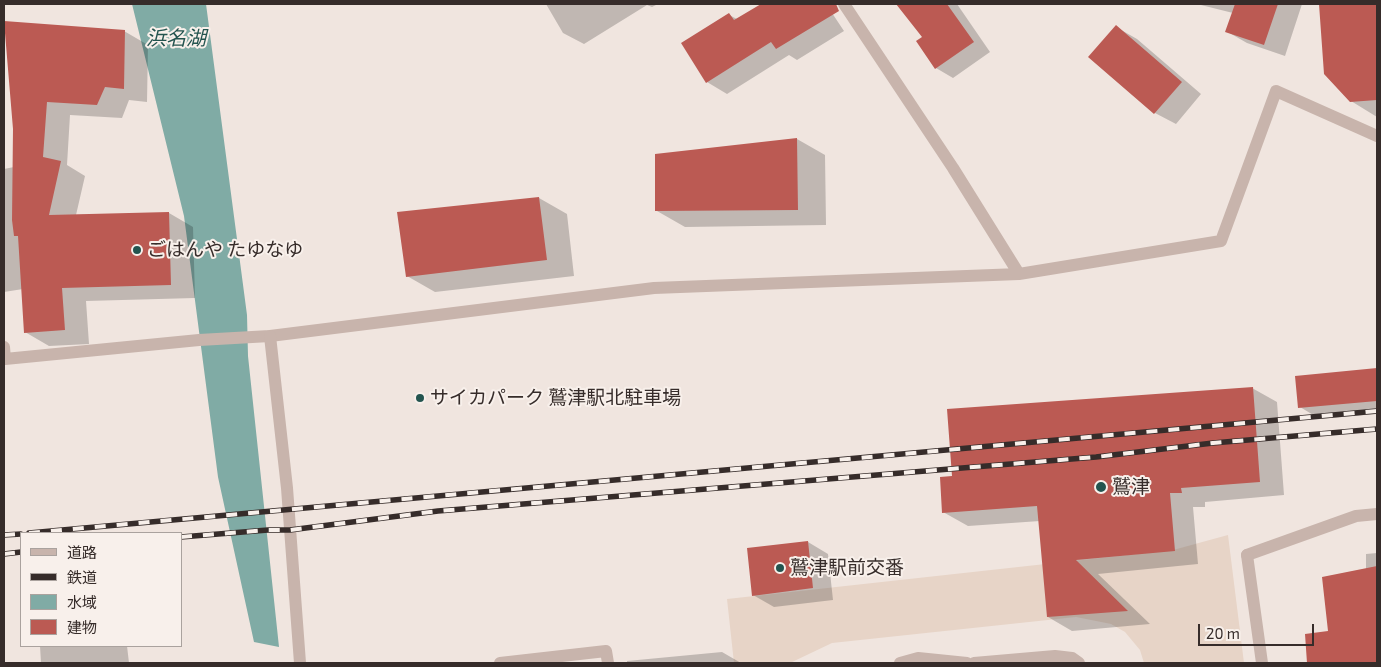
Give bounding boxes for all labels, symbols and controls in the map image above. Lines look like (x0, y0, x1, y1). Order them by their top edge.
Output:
water label: 浜名湖 (146, 26, 206, 50)
place label: ごはんや たゆなゆ (147, 239, 303, 261)
marker: ごはんや たゆなゆ (131, 244, 143, 256)
place label: サイカパーク 鷲津駅北駐車場 (430, 387, 681, 409)
marker: サイカパーク 鷲津駅北駐車場 (414, 392, 426, 404)
place label: 鷲津 (1112, 476, 1150, 498)
marker: 鷲津 (1094, 480, 1108, 494)
legend (20, 532, 182, 647)
text: 道路 (67, 543, 97, 561)
place label: 鷲津駅前交番 (790, 557, 904, 579)
marker: 鷲津駅前交番 (774, 562, 786, 574)
text: 鉄道 (67, 568, 97, 586)
text: 水域 (67, 593, 97, 611)
scale bar (1201, 614, 1317, 646)
text: 建物 (67, 618, 97, 636)
text: 20 m (1206, 624, 1240, 642)

